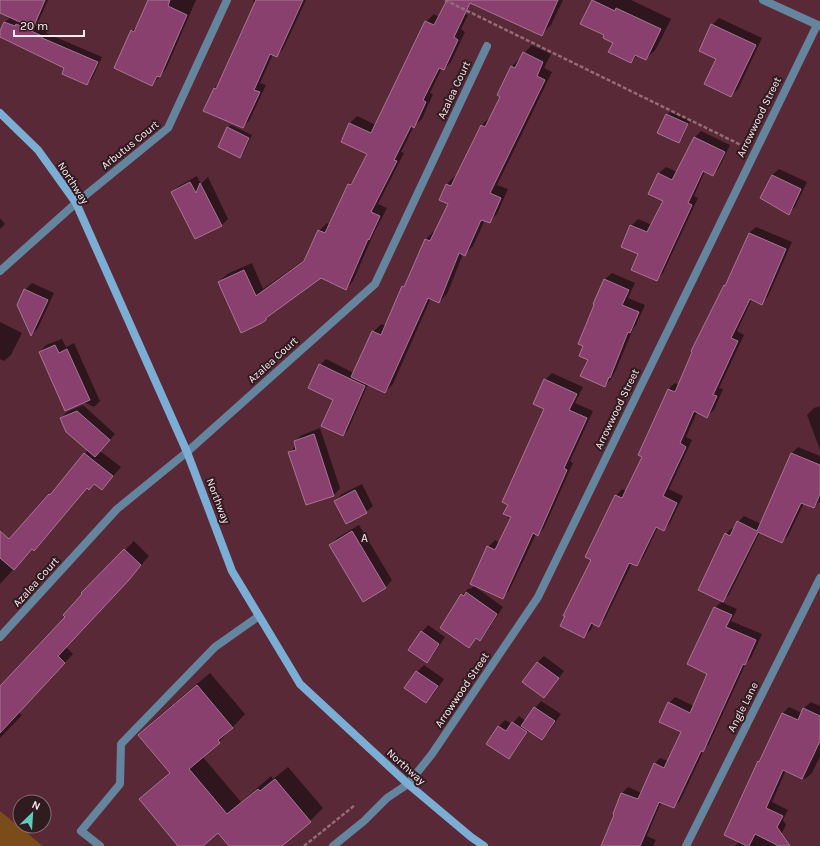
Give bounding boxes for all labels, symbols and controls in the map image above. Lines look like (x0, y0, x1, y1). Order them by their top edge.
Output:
scale bar (14, 12, 84, 38)
text: 20 m (20, 19, 48, 33)
street label: Azalea Court (435, 59, 473, 121)
street label: Arrowwood Street (734, 75, 784, 159)
street label: Arbutus Court (99, 118, 161, 172)
street label: Northway (55, 160, 91, 206)
street label: Azalea Court (245, 334, 301, 386)
street label: Arrowwood Street (592, 367, 642, 451)
street label: Northway (203, 477, 233, 525)
district label: A (361, 531, 369, 545)
street label: Azalea Court (10, 554, 62, 610)
street label: Arrowwood Street (432, 650, 492, 730)
street label: Angle Lane (725, 680, 761, 734)
street label: Northway (384, 746, 428, 788)
north arrow (12, 794, 52, 834)
text: N (30, 798, 42, 813)

